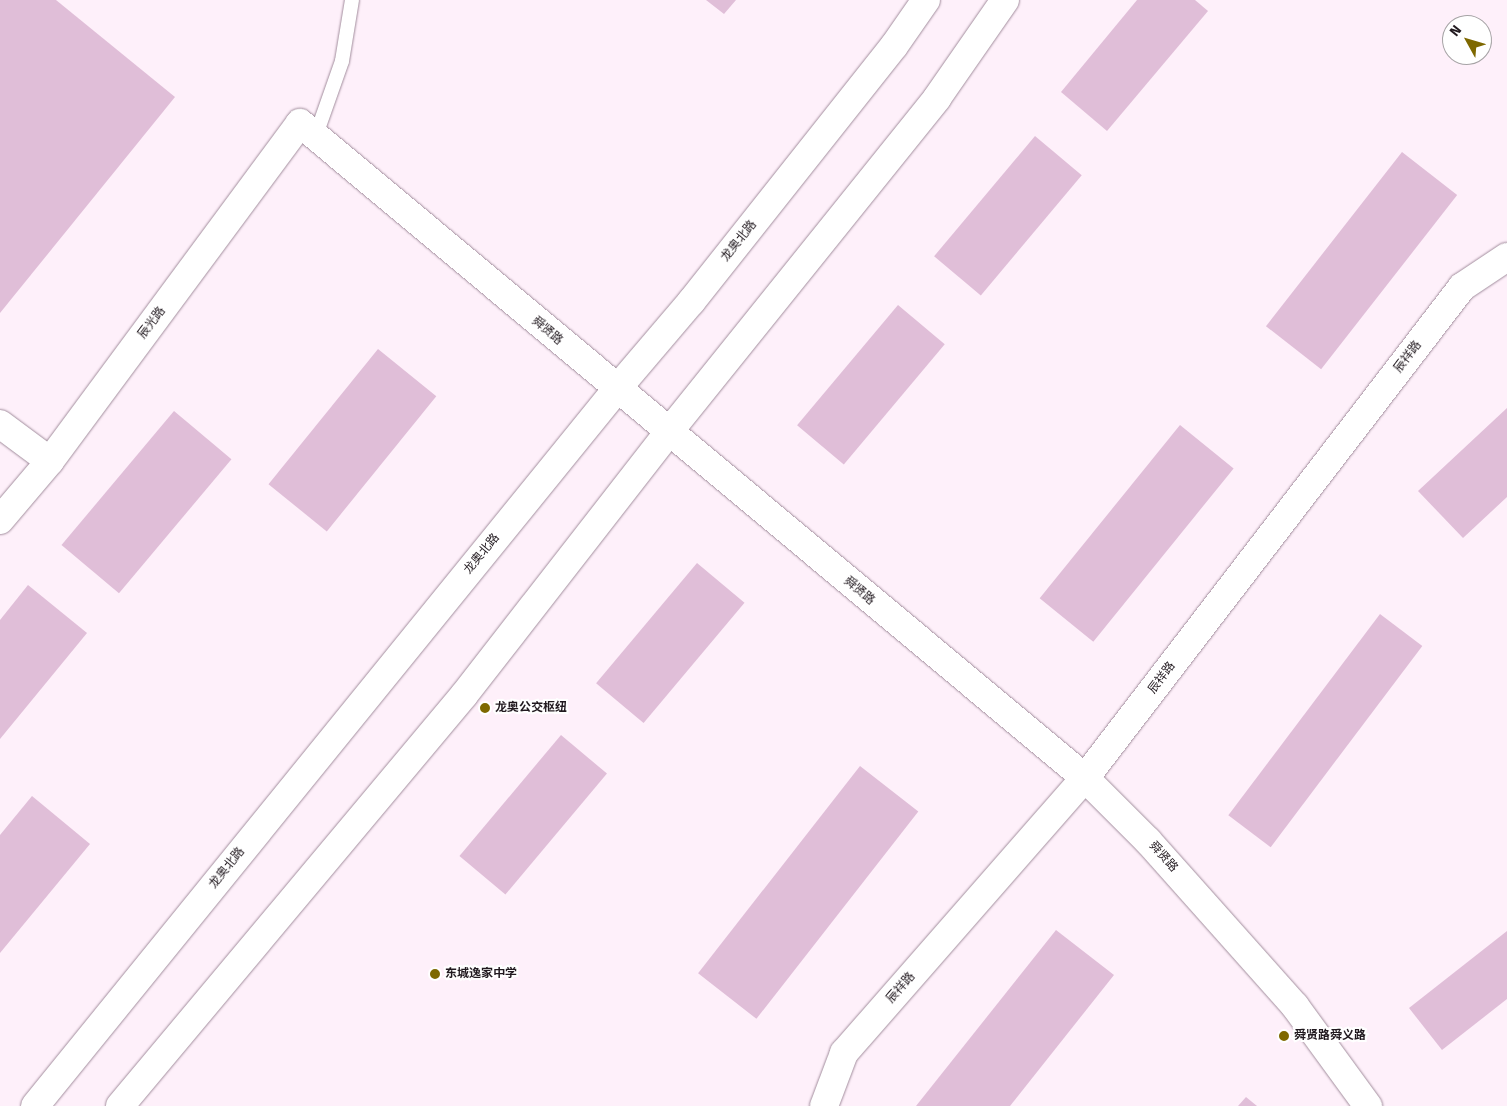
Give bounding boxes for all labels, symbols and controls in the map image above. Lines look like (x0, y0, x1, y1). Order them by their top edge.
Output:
north arrow (1442, 15, 1492, 65)
text: N (1446, 22, 1465, 40)
street label: 龙奥北路 (718, 218, 760, 264)
street label: 辰光路 (135, 304, 169, 342)
street label: 舜贤路 (529, 314, 565, 348)
street label: 辰祥路 (1391, 338, 1425, 376)
street label: 龙奥北路 (461, 531, 503, 577)
street label: 舜贤路 (841, 574, 877, 608)
street label: 辰祥路 (1145, 659, 1179, 697)
place label: 龙奥公交枢纽 (495, 701, 567, 715)
marker: 龙奥公交枢纽 (479, 702, 491, 714)
street label: 舜贤路 (1146, 839, 1180, 875)
street label: 龙奥北路 (206, 845, 248, 891)
place label: 东城逸家中学 (445, 967, 517, 981)
marker: 东城逸家中学 (429, 968, 441, 980)
street label: 辰祥路 (884, 970, 918, 1006)
place label: 舜贤路舜义路 (1294, 1029, 1366, 1043)
marker: 舜贤路舜义路 (1278, 1030, 1290, 1042)

